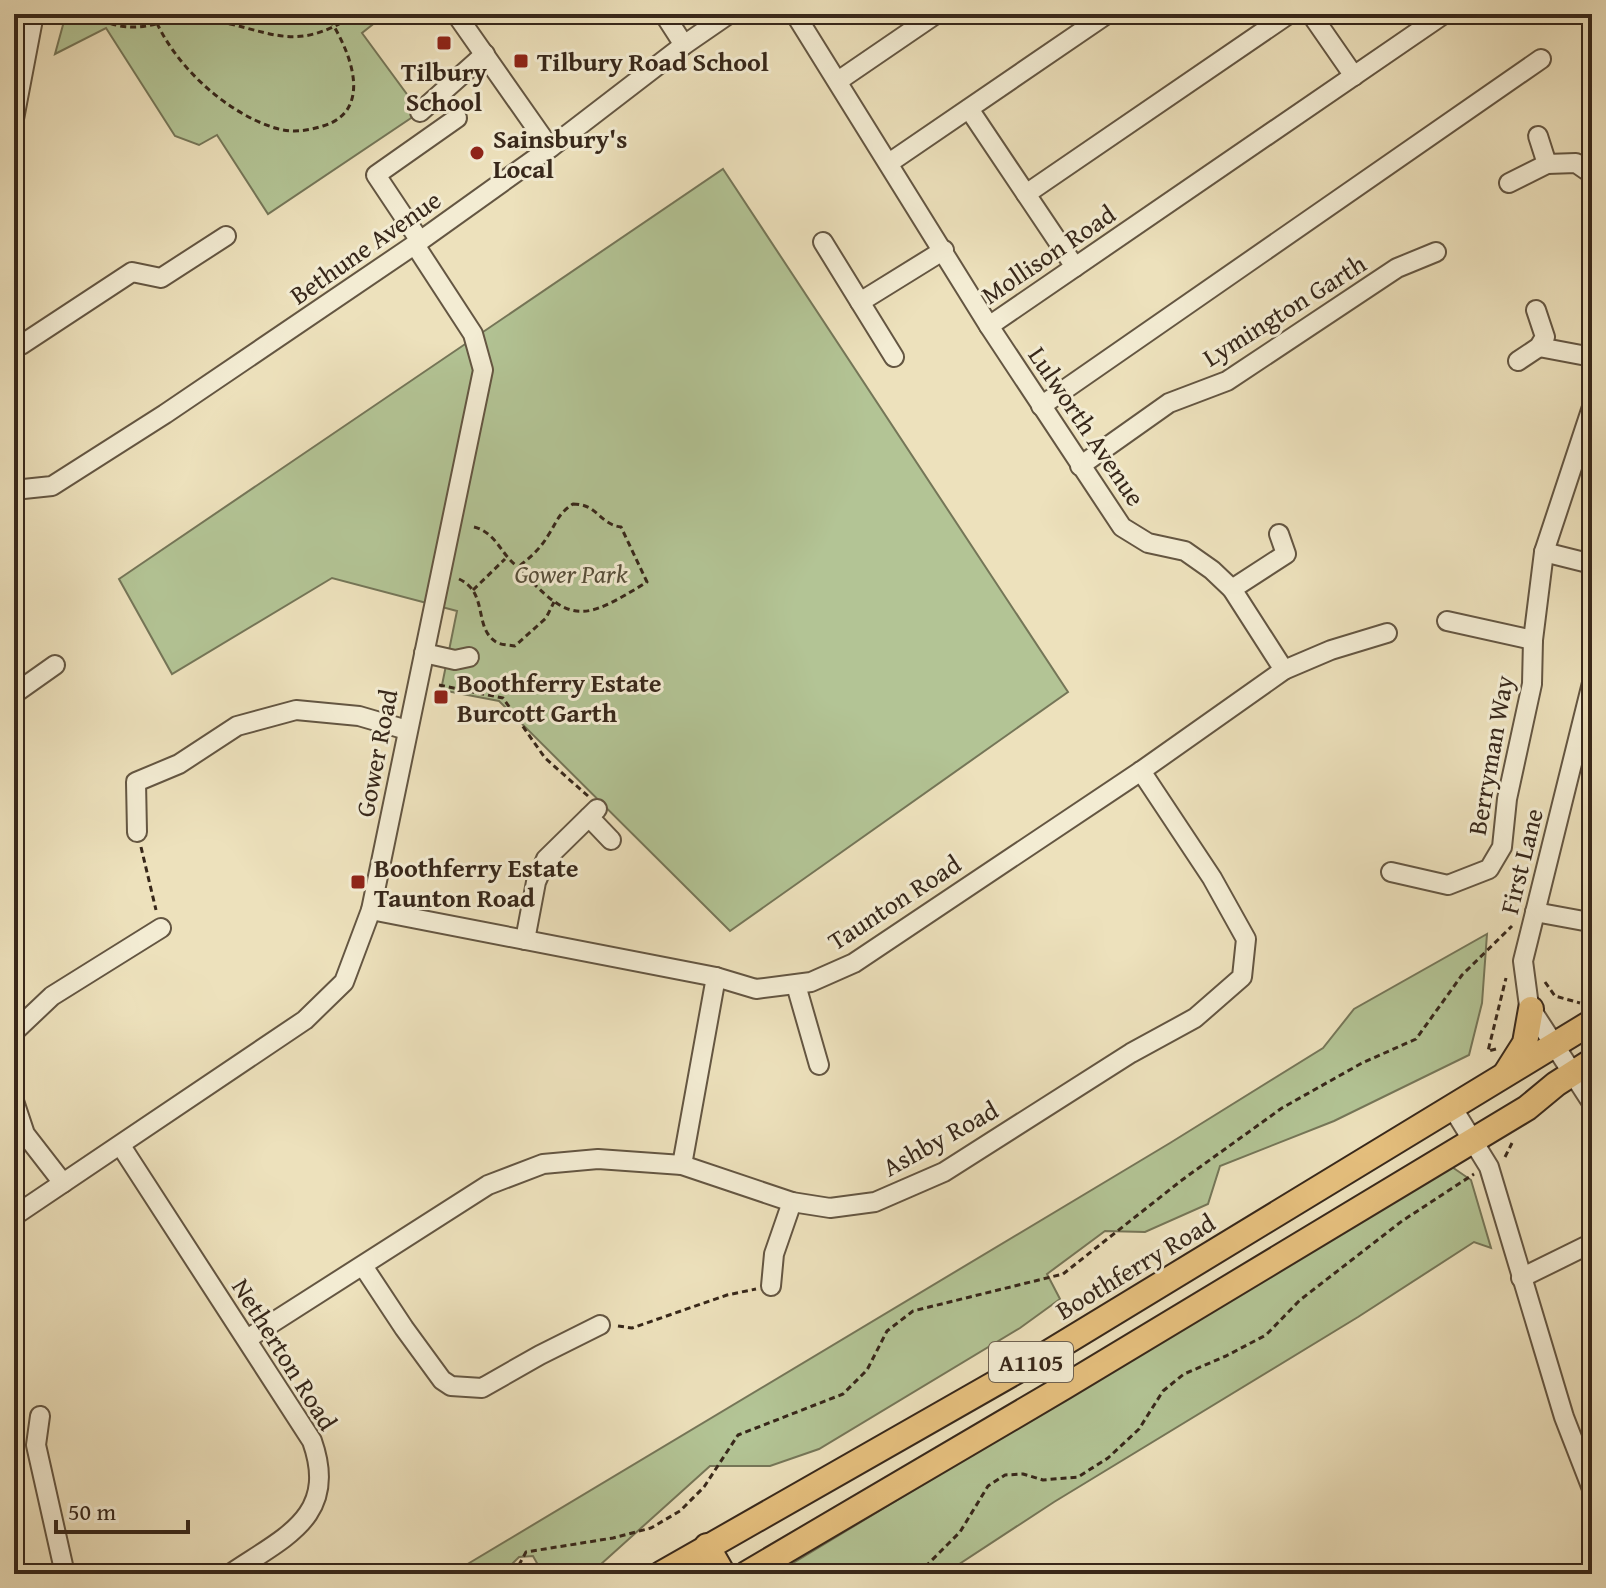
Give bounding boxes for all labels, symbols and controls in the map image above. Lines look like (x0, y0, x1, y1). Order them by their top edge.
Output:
marker: Tilbury School (435, 34, 453, 52)
place label: Tilbury Road School (537, 42, 769, 81)
place label: Tilbury School (401, 52, 488, 121)
marker: Tilbury Road School (512, 52, 530, 70)
place label: Sainsbury's Local (493, 119, 627, 188)
marker: Sainsbury's Local (468, 144, 486, 162)
street label: Bethune Avenue (281, 180, 449, 314)
street label: Mollison Road (973, 194, 1123, 313)
street label: Lymington Garth (1195, 244, 1374, 376)
street label: Lulworth Avenue (1019, 338, 1155, 514)
park label: Gower Park (515, 554, 628, 593)
place label: Boothferry Estate Burcott Garth (457, 663, 662, 732)
street label: Berryman Way (1457, 672, 1523, 838)
street label: Gower Road (345, 686, 407, 820)
marker: Boothferry Estate Burcott Garth (432, 688, 450, 706)
street label: First Lane (1489, 804, 1553, 918)
street label: Taunton Road (820, 844, 968, 960)
place label: Boothferry Estate Taunton Road (374, 848, 579, 917)
marker: Boothferry Estate Taunton Road (349, 873, 367, 891)
street label: Ashby Road (875, 1090, 1005, 1186)
street label: Boothferry Road (1048, 1203, 1222, 1329)
street label: Netherton Road (223, 1270, 347, 1438)
road number: A1105 (989, 1342, 1073, 1382)
scale bar (56, 1484, 188, 1534)
text: 50 m (68, 1494, 116, 1529)

